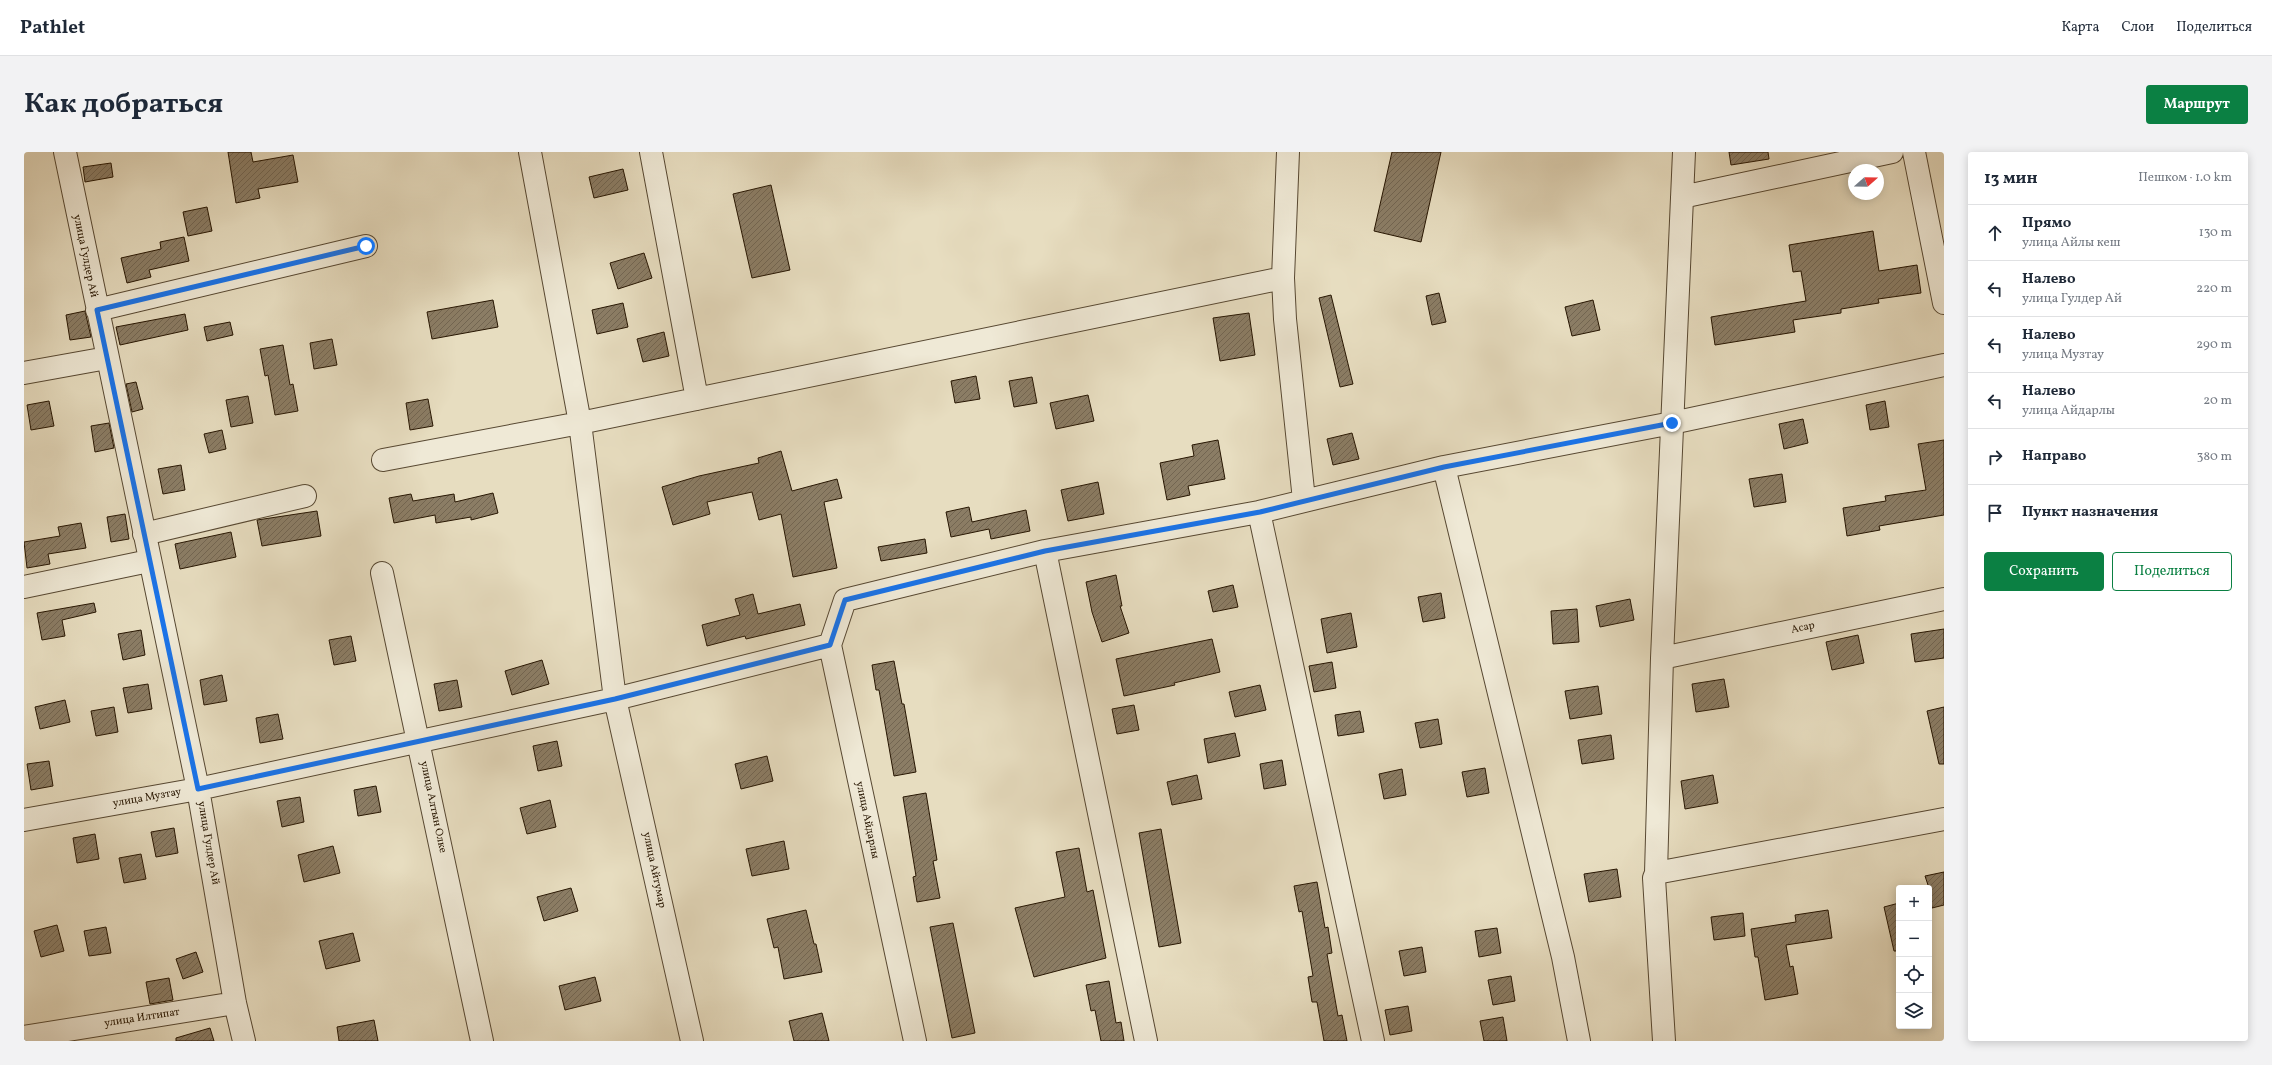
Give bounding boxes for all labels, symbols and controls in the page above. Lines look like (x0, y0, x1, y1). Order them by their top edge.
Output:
text: Pathlet (20, 15, 85, 41)
text: Карта (2061, 18, 2099, 37)
text: Слои (2121, 18, 2154, 37)
text: Поделиться (2176, 18, 2252, 37)
text: Как добраться (24, 85, 223, 124)
button: Маршрут (2146, 85, 2248, 124)
north arrow (1848, 164, 1884, 200)
text: 13 мин (1984, 167, 2038, 190)
text: Пешком · 1.0 km (2138, 169, 2232, 187)
street label: улица Гулдер Ай (69, 213, 101, 299)
text: Прямо (2022, 213, 2071, 234)
icon: ahead (1984, 222, 2006, 244)
text: 130 m (2199, 224, 2232, 242)
text: улица Айлы кеш (2022, 234, 2120, 252)
route start (357, 237, 375, 255)
text: Налево (2022, 269, 2076, 290)
icon: left (1984, 278, 2006, 300)
text: 220 m (2196, 280, 2232, 298)
text: улица Гулдер Ай (2022, 290, 2122, 308)
text: Налево (2022, 325, 2076, 346)
icon: left (1984, 334, 2006, 356)
text: 290 m (2196, 336, 2232, 354)
text: улица Музтау (2022, 346, 2104, 364)
text: Налево (2022, 381, 2076, 402)
icon: left (1984, 390, 2006, 412)
text: 20 m (2203, 392, 2232, 410)
text: улица Айдарлы (2022, 402, 2115, 420)
route end (1663, 414, 1681, 432)
icon: right (1984, 446, 2006, 468)
text: Направо (2022, 446, 2086, 467)
text: 380 m (2197, 448, 2232, 466)
icon: arrive (1984, 502, 2006, 524)
text: Пункт назначения (2022, 502, 2158, 523)
button: Сохранить (1984, 552, 2104, 591)
button: Поделиться (2112, 552, 2232, 591)
street label: Асар (1790, 618, 1816, 638)
street label: улица Алтын Олке (416, 760, 450, 854)
street label: улица Айдарлы (851, 780, 883, 860)
street label: улица Музтау (111, 785, 183, 811)
street label: улица Гулдер Ай (193, 800, 223, 886)
street label: улица Айтумар (639, 831, 669, 909)
map controls (1896, 885, 1932, 1029)
button: + (1896, 885, 1932, 921)
button: − (1896, 921, 1932, 957)
button: locate (1896, 957, 1932, 993)
button: layers (1896, 993, 1932, 1029)
street label: улица Илтипат (103, 1005, 181, 1031)

